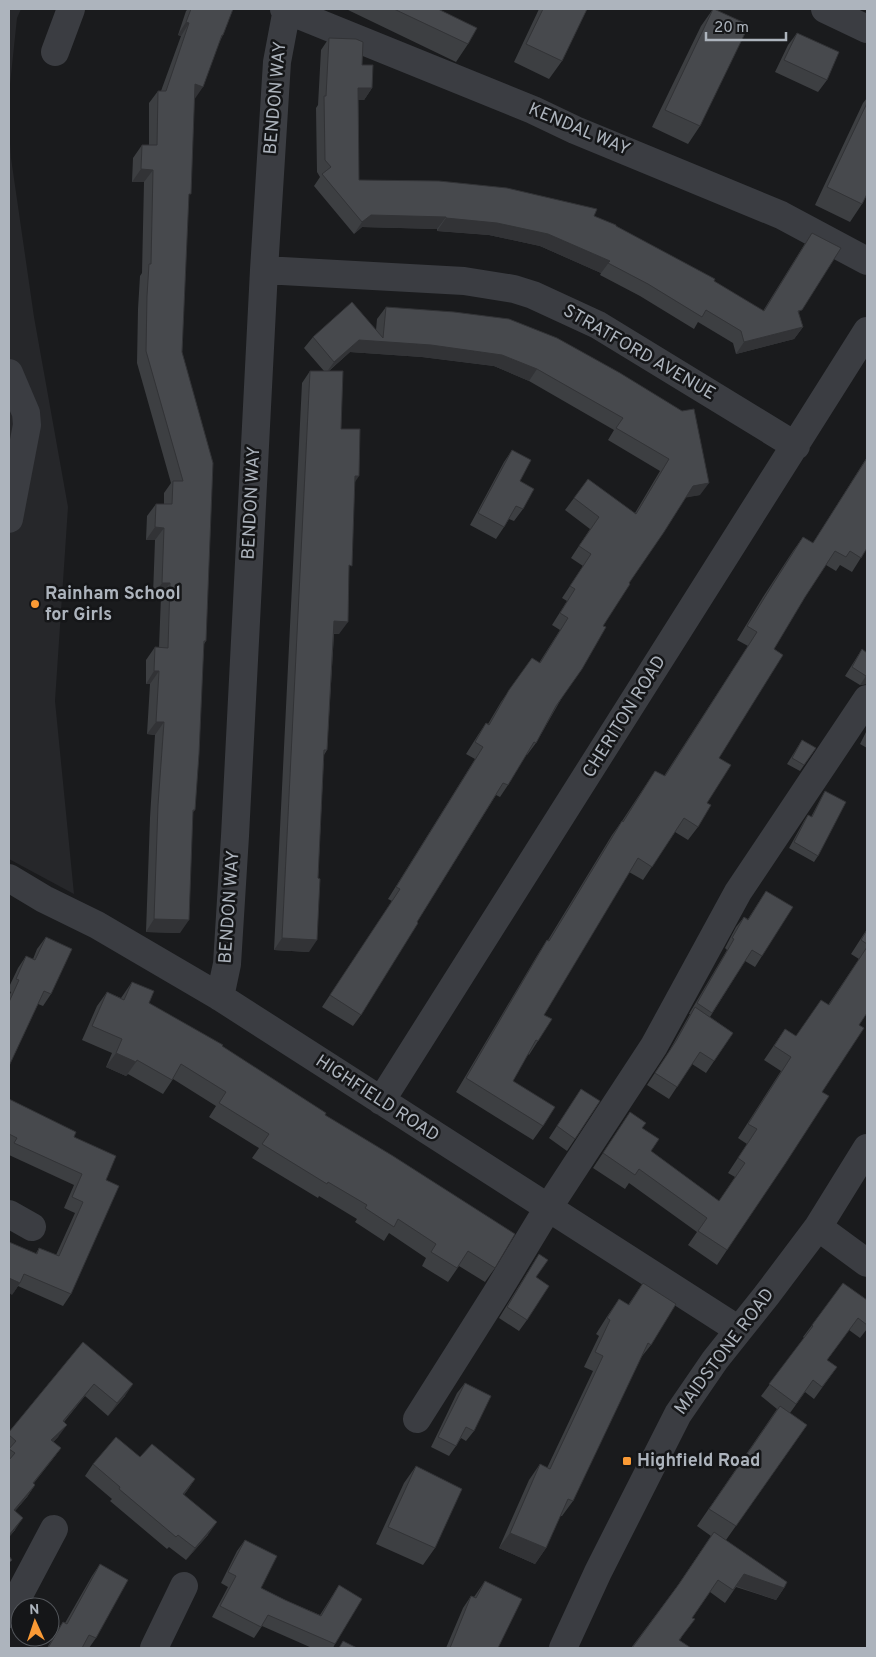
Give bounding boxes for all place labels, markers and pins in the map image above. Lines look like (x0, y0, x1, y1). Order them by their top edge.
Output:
place label: Rainham School for Girls (45, 583, 181, 627)
marker: Rainham School for Girls (29, 598, 41, 610)
place label: Highfield Road (637, 1450, 761, 1473)
marker: Highfield Road (621, 1455, 633, 1467)

